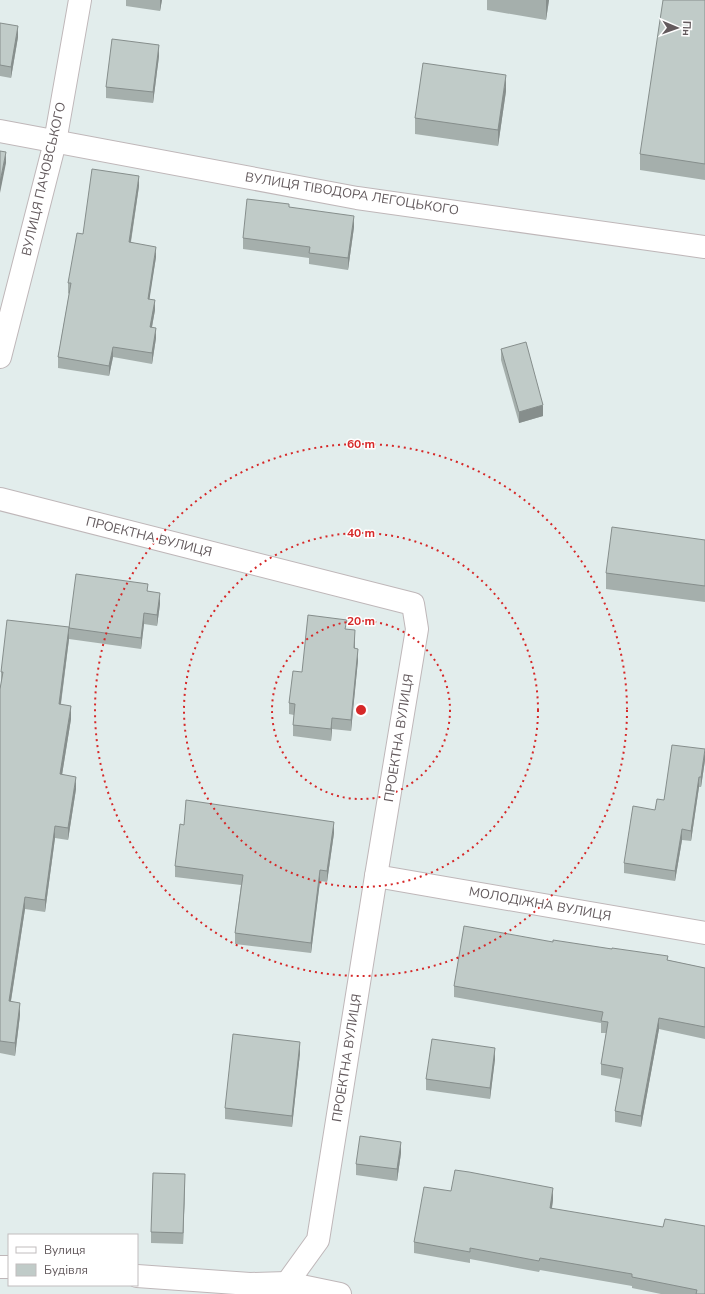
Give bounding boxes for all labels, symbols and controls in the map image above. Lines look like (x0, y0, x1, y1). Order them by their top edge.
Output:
north arrow (657, 8, 697, 48)
text: Пн (679, 21, 694, 36)
street label: ВУЛИЦЯ ПАЧОВСЬКОГО (18, 100, 70, 258)
street label: ВУЛИЦЯ ТІВОДОРА ЛЕГОЦЬКОГО (244, 168, 460, 220)
text: 60 m (347, 436, 375, 452)
street label: ПРОЕКТНА ВУЛИЦЯ (84, 513, 214, 561)
text: 40 m (347, 525, 375, 541)
text: 20 m (347, 613, 375, 629)
street label: ПРОЕКТНА ВУЛИЦЯ (380, 673, 418, 803)
centre of rings (354, 703, 368, 717)
street label: МОЛОДІЖНА ВУЛИЦЯ (467, 883, 613, 925)
street label: ПРОЕКТНА ВУЛИЦЯ (328, 993, 366, 1123)
legend (8, 1234, 138, 1286)
text: Вулиця (44, 1242, 86, 1258)
text: Будівля (44, 1262, 88, 1278)

